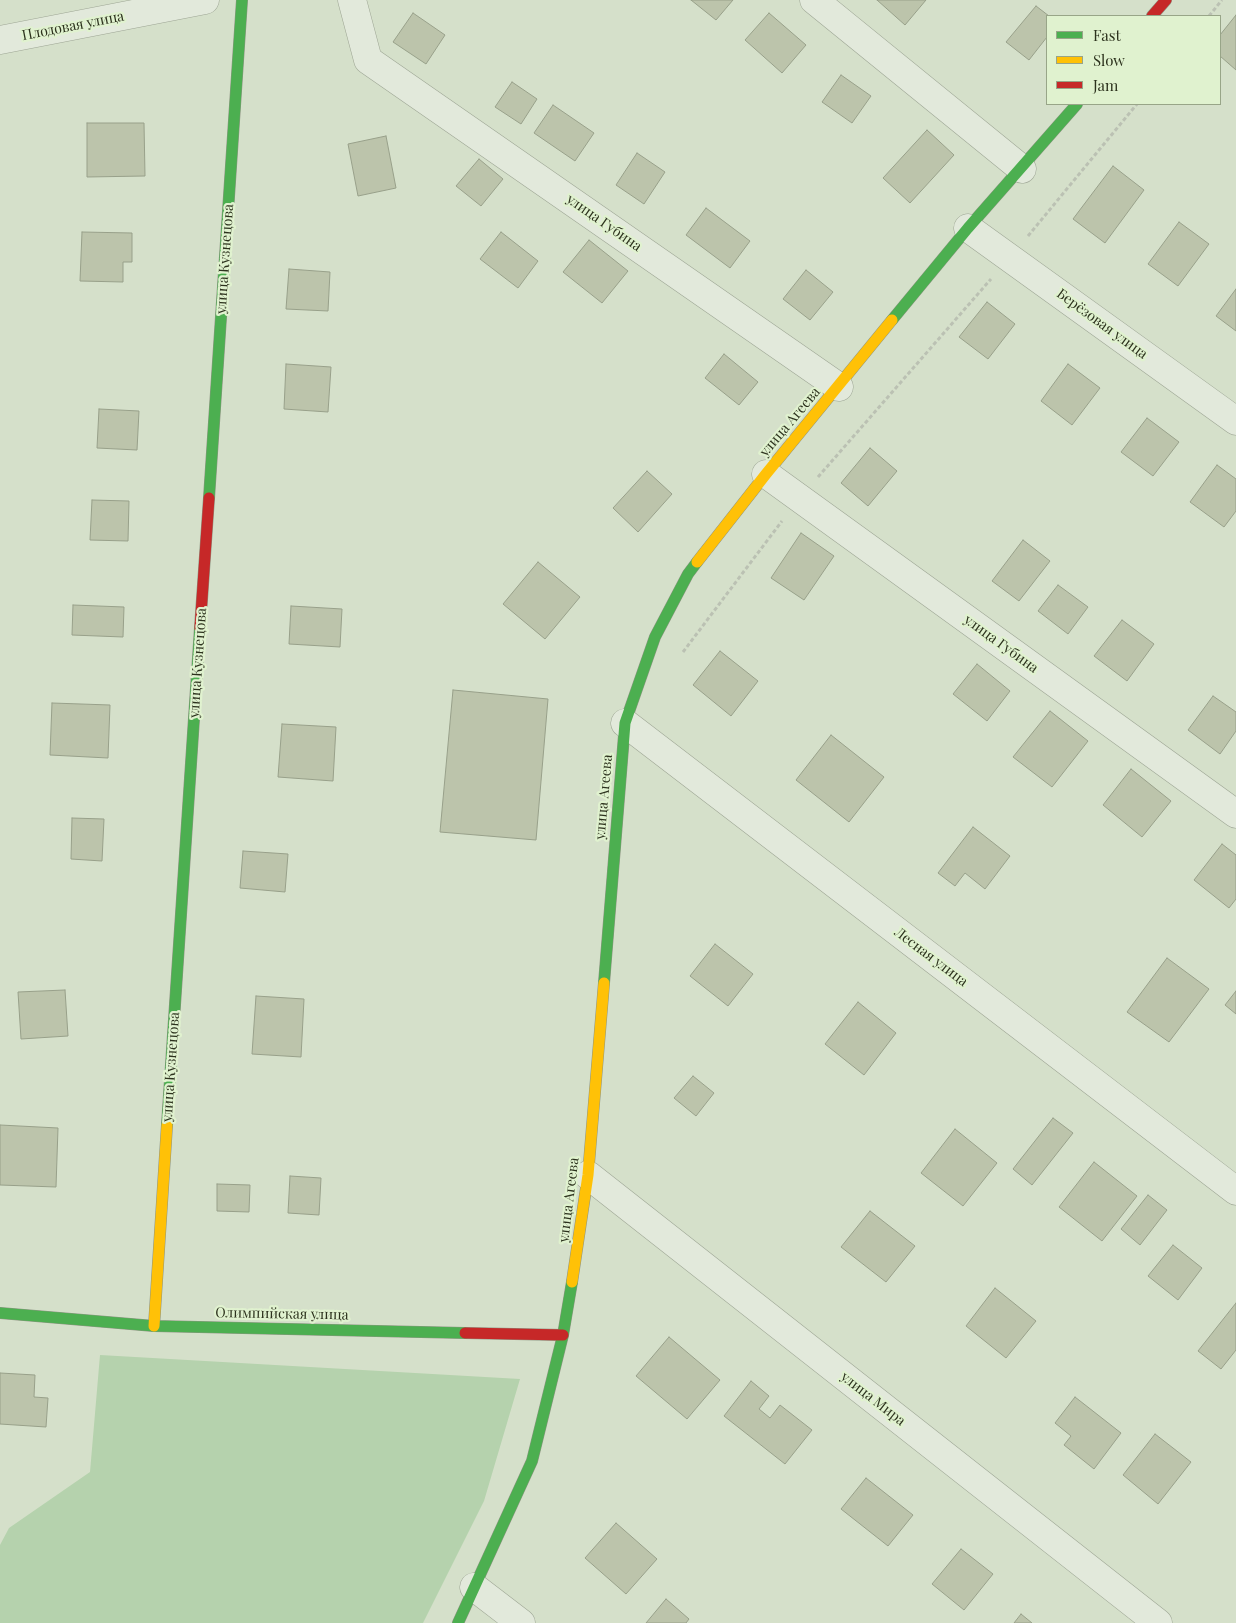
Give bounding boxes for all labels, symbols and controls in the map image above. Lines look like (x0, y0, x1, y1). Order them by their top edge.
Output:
street label: Плодовая улица (21, 8, 125, 44)
legend (1046, 15, 1221, 105)
text: Fast (1093, 25, 1121, 45)
text: Slow (1093, 50, 1125, 70)
text: Jam (1093, 75, 1118, 95)
street label: улица Губина (563, 191, 645, 255)
street label: улица Кузнецова (213, 203, 237, 315)
street label: Берёзовая улица (1053, 285, 1151, 363)
street label: улица Агеева (756, 384, 824, 460)
street label: улица Кузнецова (186, 607, 210, 719)
street label: улица Губина (961, 611, 1041, 677)
street label: улица Агеева (592, 754, 616, 840)
street label: Лесная улица (891, 924, 971, 990)
street label: улица Кузнецова (159, 1011, 183, 1123)
street label: улица Агеева (555, 1157, 583, 1243)
street label: Олимпийская улица (215, 1304, 349, 1324)
street label: улица Мира (837, 1369, 909, 1429)

